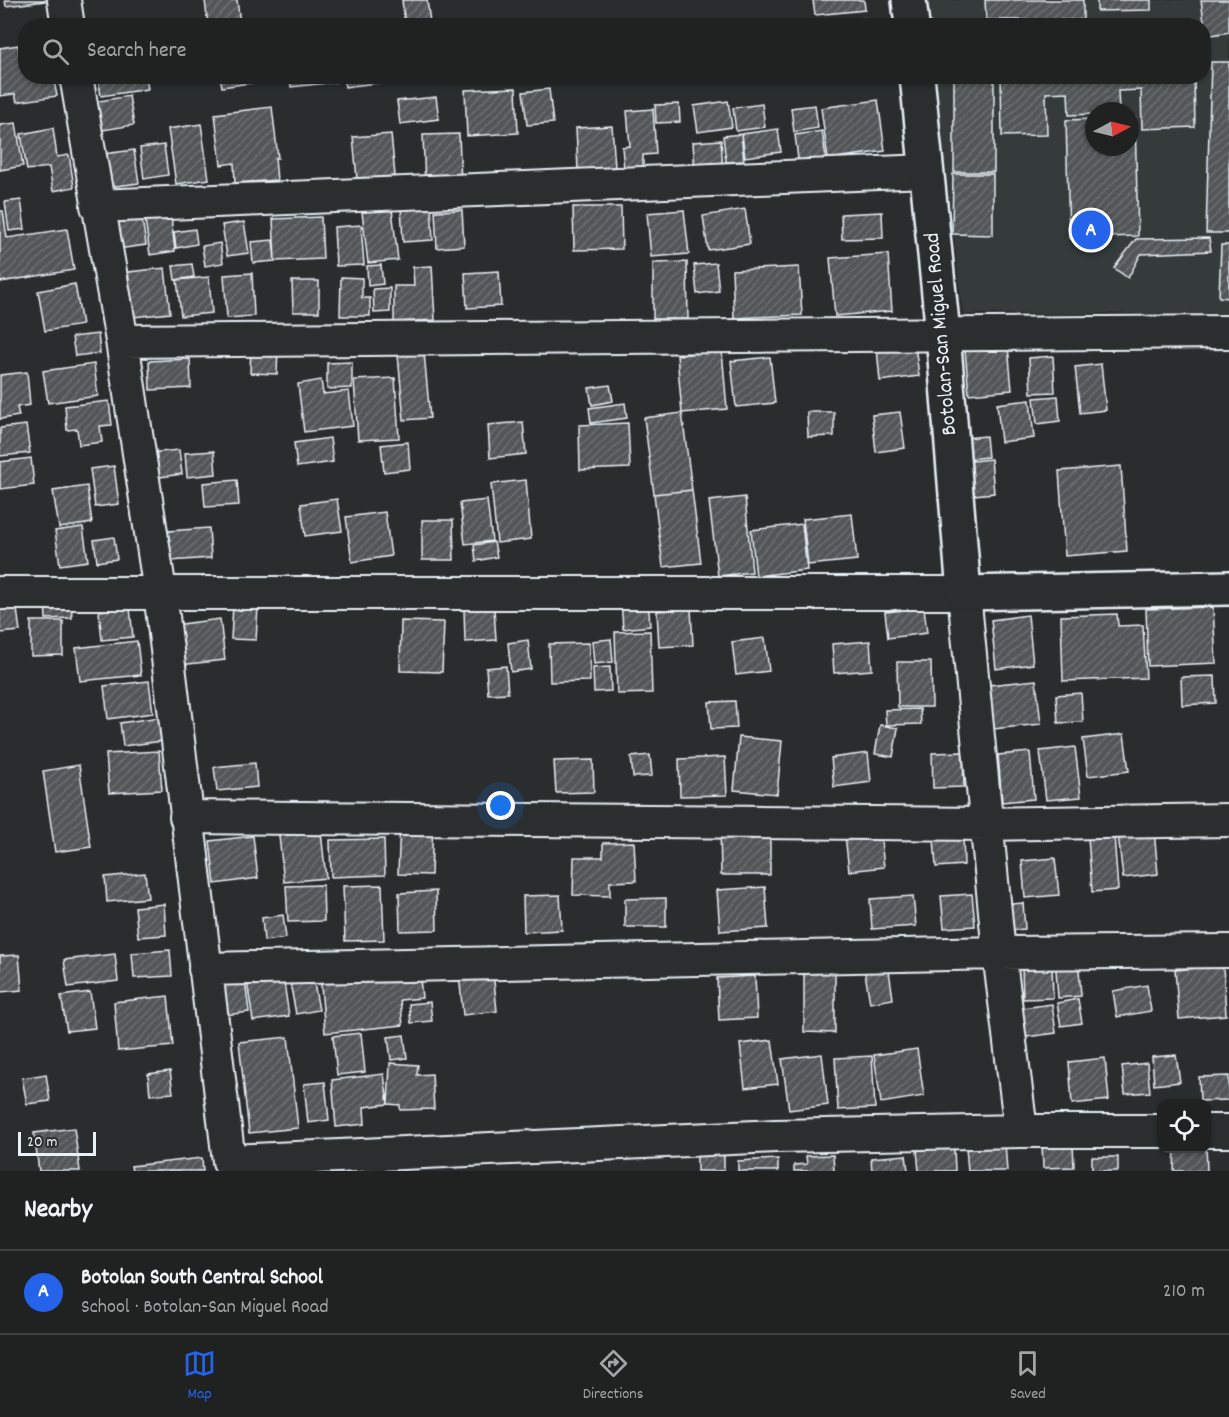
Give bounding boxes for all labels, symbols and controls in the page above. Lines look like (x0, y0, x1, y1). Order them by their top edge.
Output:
search box (18, 18, 1211, 84)
icon: search (39, 35, 72, 68)
text: Search here (87, 36, 186, 67)
north arrow (1085, 102, 1139, 156)
pin: A (1072, 208, 1110, 252)
street label: Botolan-San Miguel Road (918, 231, 966, 437)
your location (486, 791, 515, 820)
map controls (1157, 1099, 1211, 1153)
button: locate (1157, 1099, 1211, 1153)
scale bar (18, 1129, 96, 1156)
text: 20 m (27, 1131, 57, 1154)
text: Nearby (24, 1192, 92, 1229)
text: Botolan South Central School (81, 1263, 323, 1294)
text: A (38, 1278, 49, 1306)
text: 210 m (1163, 1278, 1205, 1306)
text: School · Botolan-San Miguel Road (81, 1294, 329, 1322)
tab: Map (183, 1347, 216, 1406)
tab: Directions (583, 1347, 643, 1406)
tab: Saved (1010, 1347, 1046, 1406)

